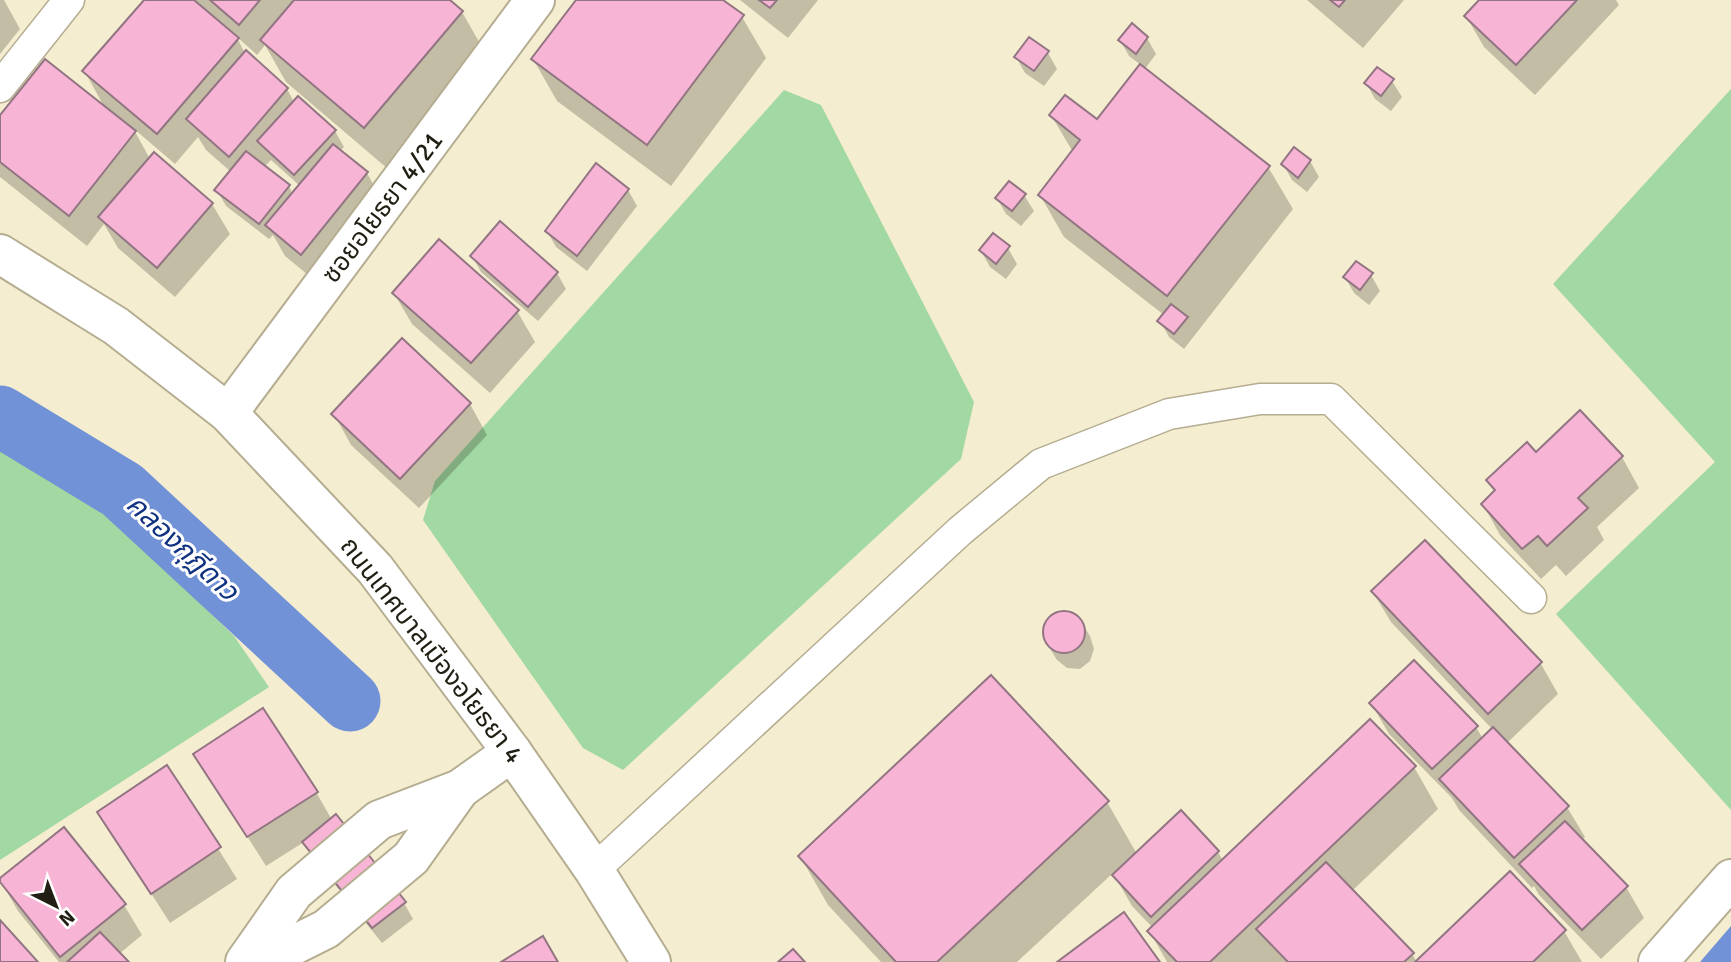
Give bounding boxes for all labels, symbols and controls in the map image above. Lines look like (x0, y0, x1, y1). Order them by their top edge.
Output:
street label: ซอยอโยธยา 4/21 (315, 126, 450, 290)
water label: คลองกุฎีดาว (119, 487, 246, 609)
street label: ถนนเทศบาลเมืองอโยธยา 4 (333, 531, 530, 770)
north arrow (21, 871, 91, 941)
text: N (54, 905, 80, 931)

